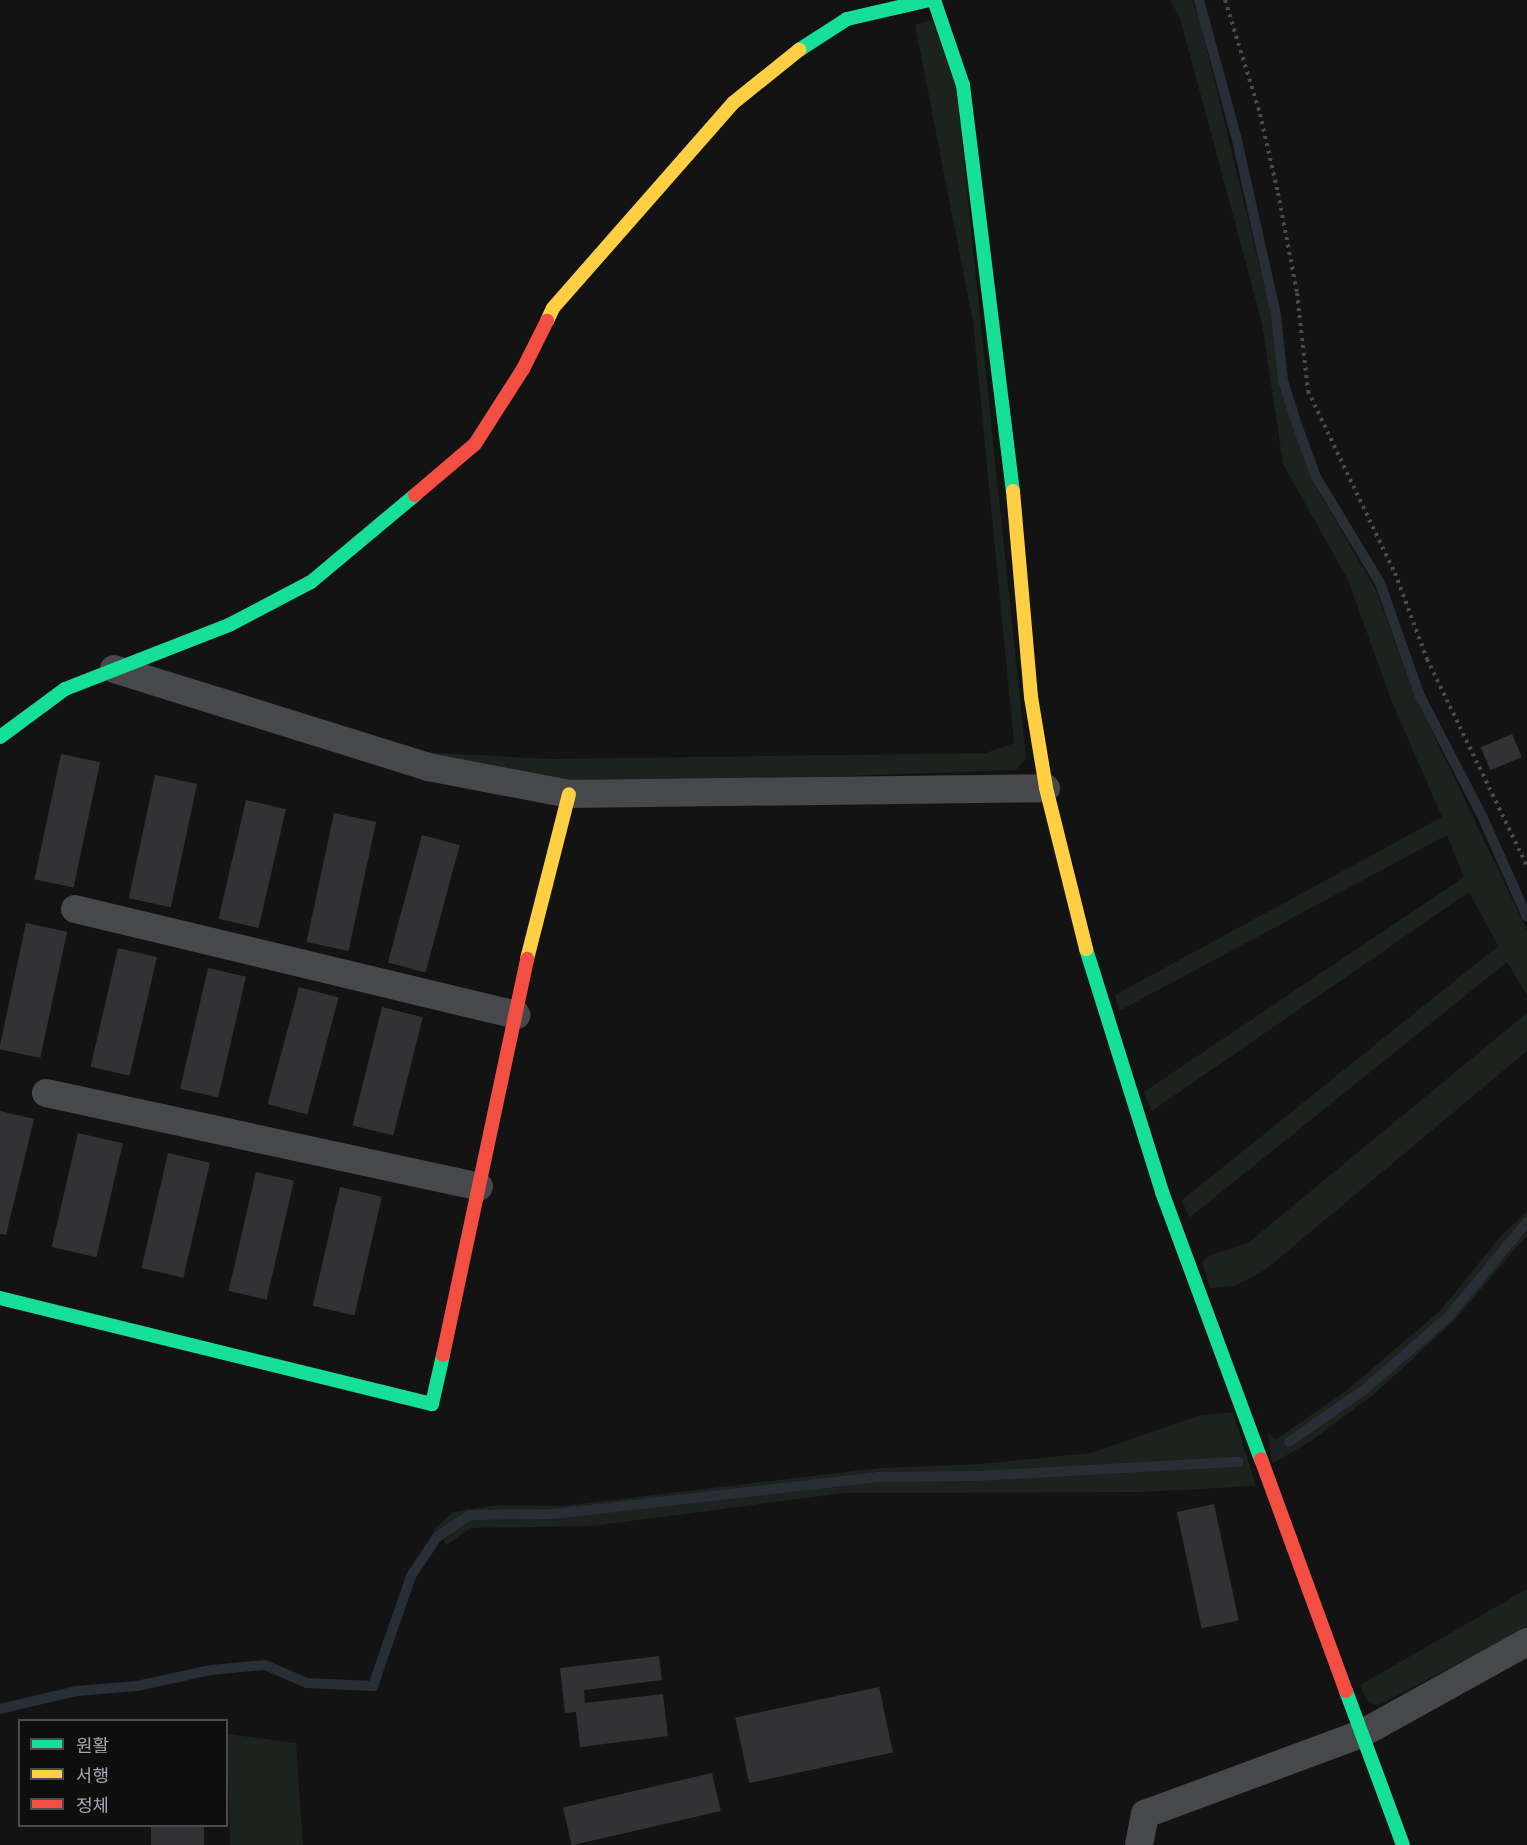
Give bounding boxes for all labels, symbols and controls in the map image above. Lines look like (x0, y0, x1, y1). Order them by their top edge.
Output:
legend (18, 1719, 228, 1827)
text: 원활 (76, 1734, 109, 1757)
text: 서행 (76, 1764, 109, 1787)
text: 정체 (76, 1794, 109, 1817)

